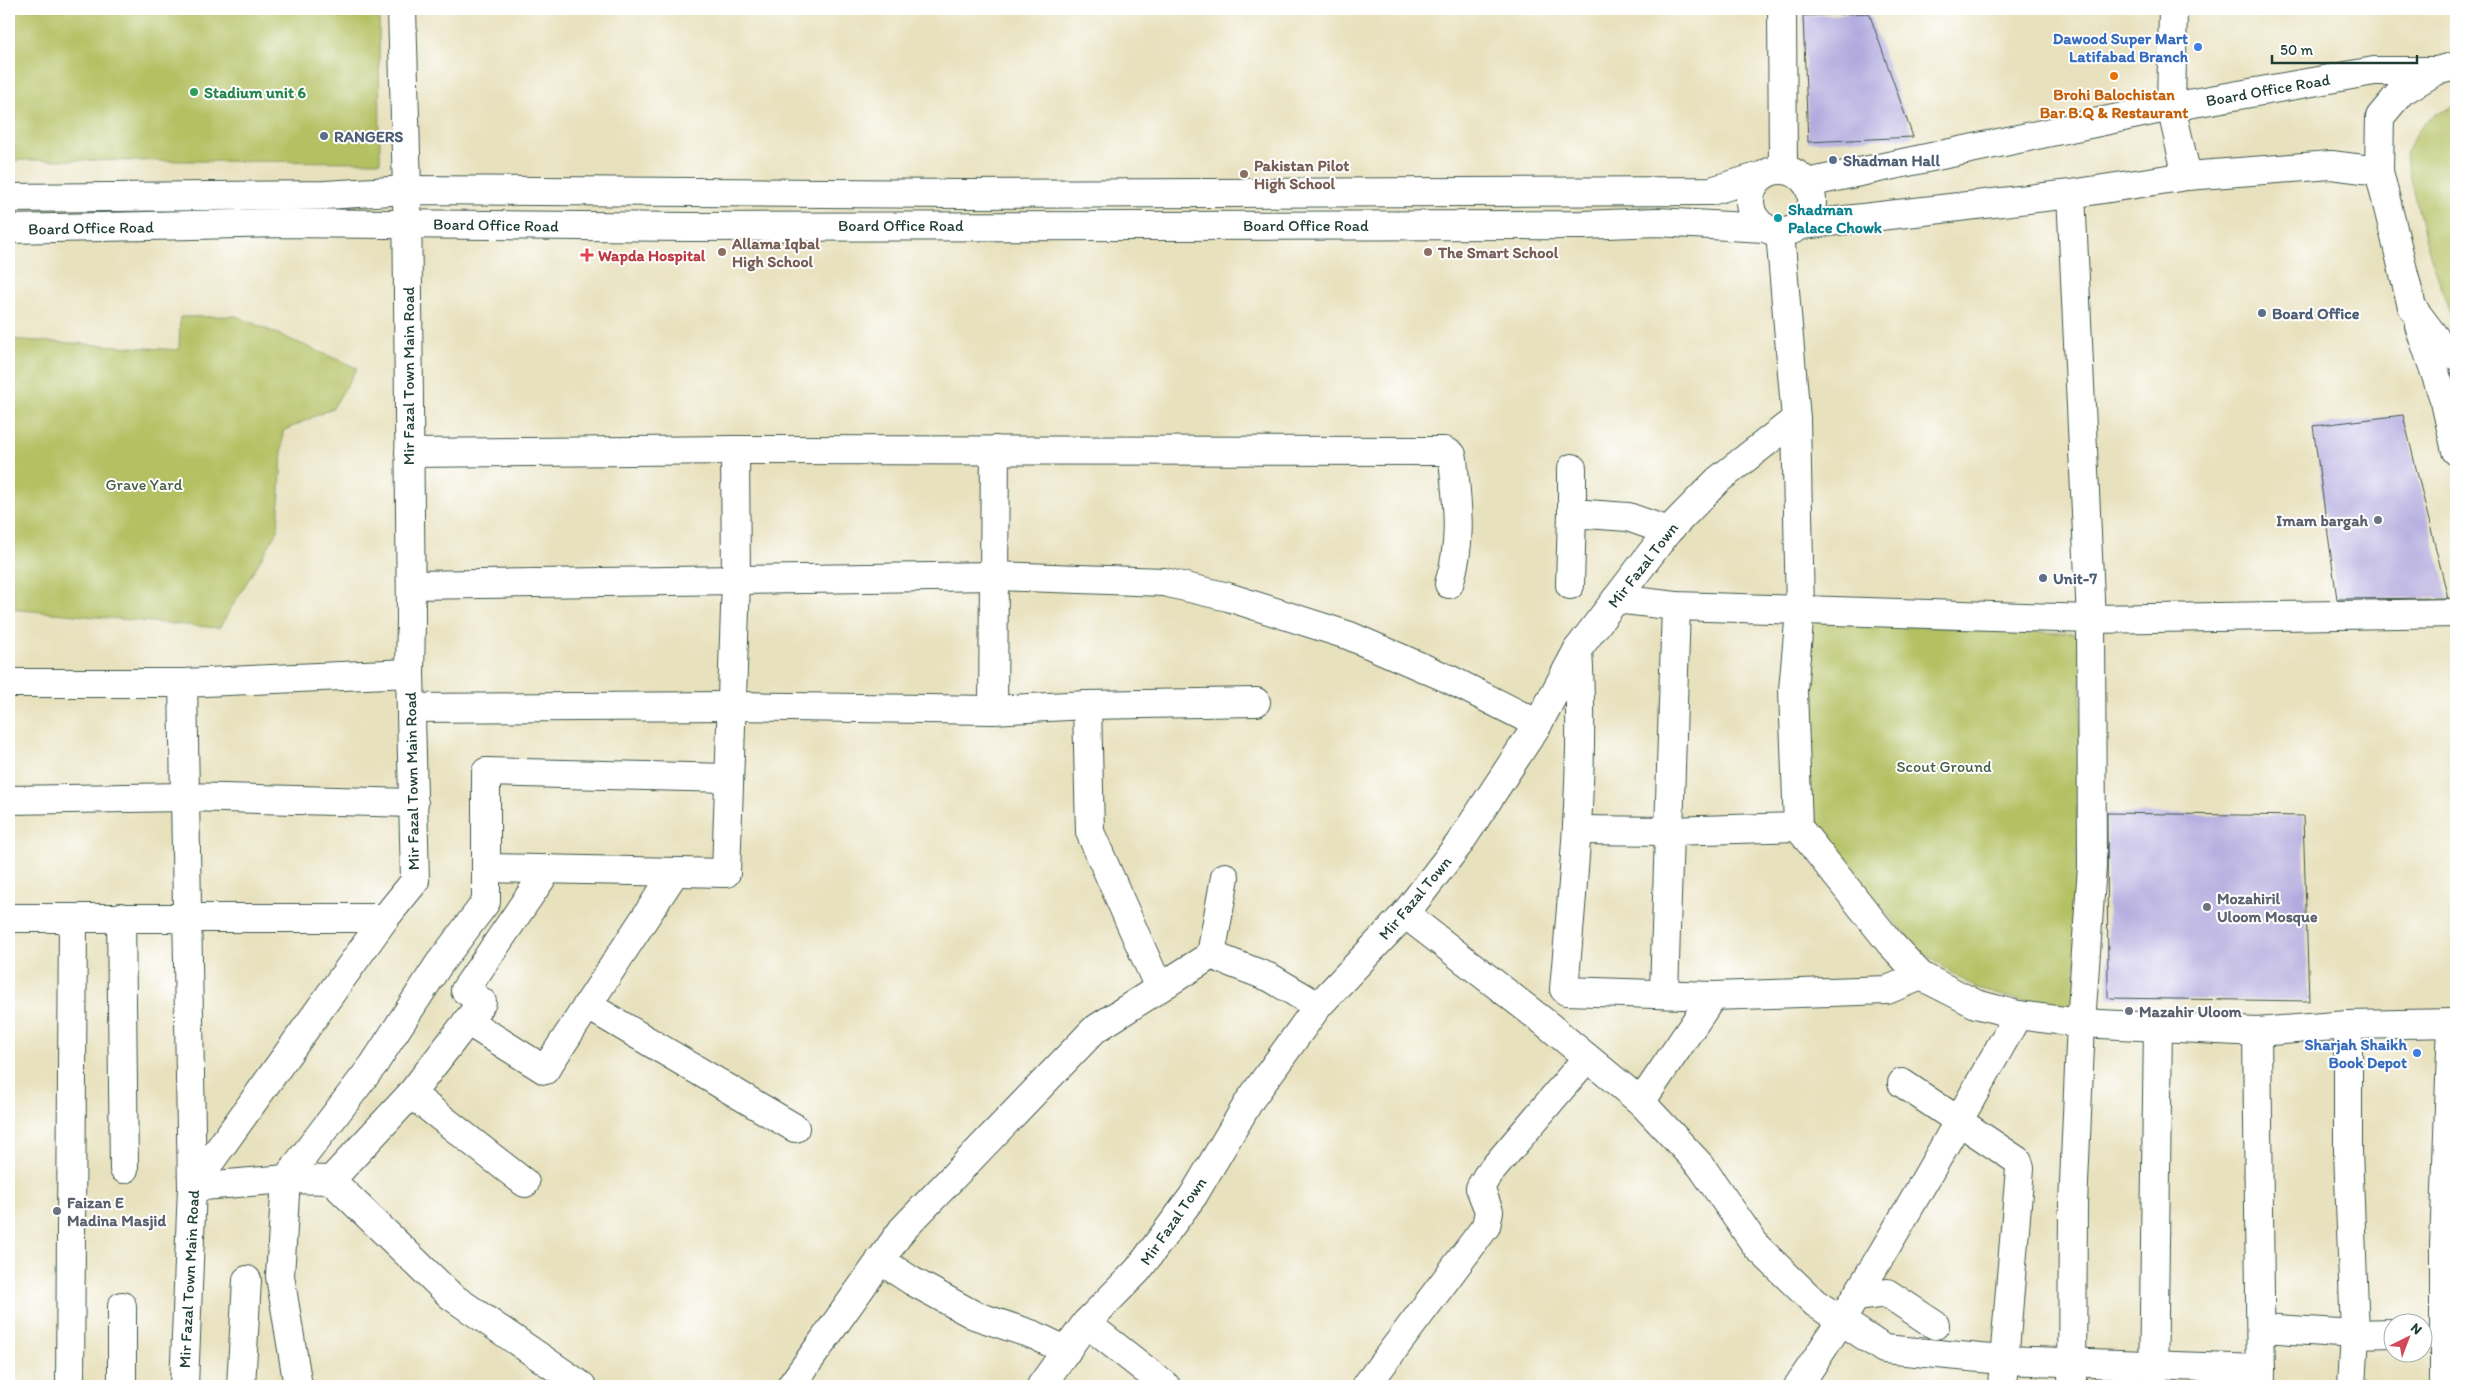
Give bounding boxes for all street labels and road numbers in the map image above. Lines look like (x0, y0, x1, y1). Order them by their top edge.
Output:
street label: Board Office Road (2204, 70, 2332, 110)
street label: Board Office Road (433, 214, 559, 236)
street label: Board Office Road (838, 216, 964, 235)
street label: Board Office Road (1243, 216, 1369, 235)
street label: Board Office Road (28, 217, 154, 239)
street label: Mir Fazal Town Main Road (399, 286, 418, 465)
street label: Mir Fazal Town (1604, 518, 1683, 611)
street label: Mir Fazal Town Main Road (401, 691, 423, 871)
street label: Mir Fazal Town (1375, 852, 1456, 944)
street label: Mir Fazal Town (1136, 1173, 1211, 1269)
street label: Mir Fazal Town Main Road (175, 1189, 203, 1369)

